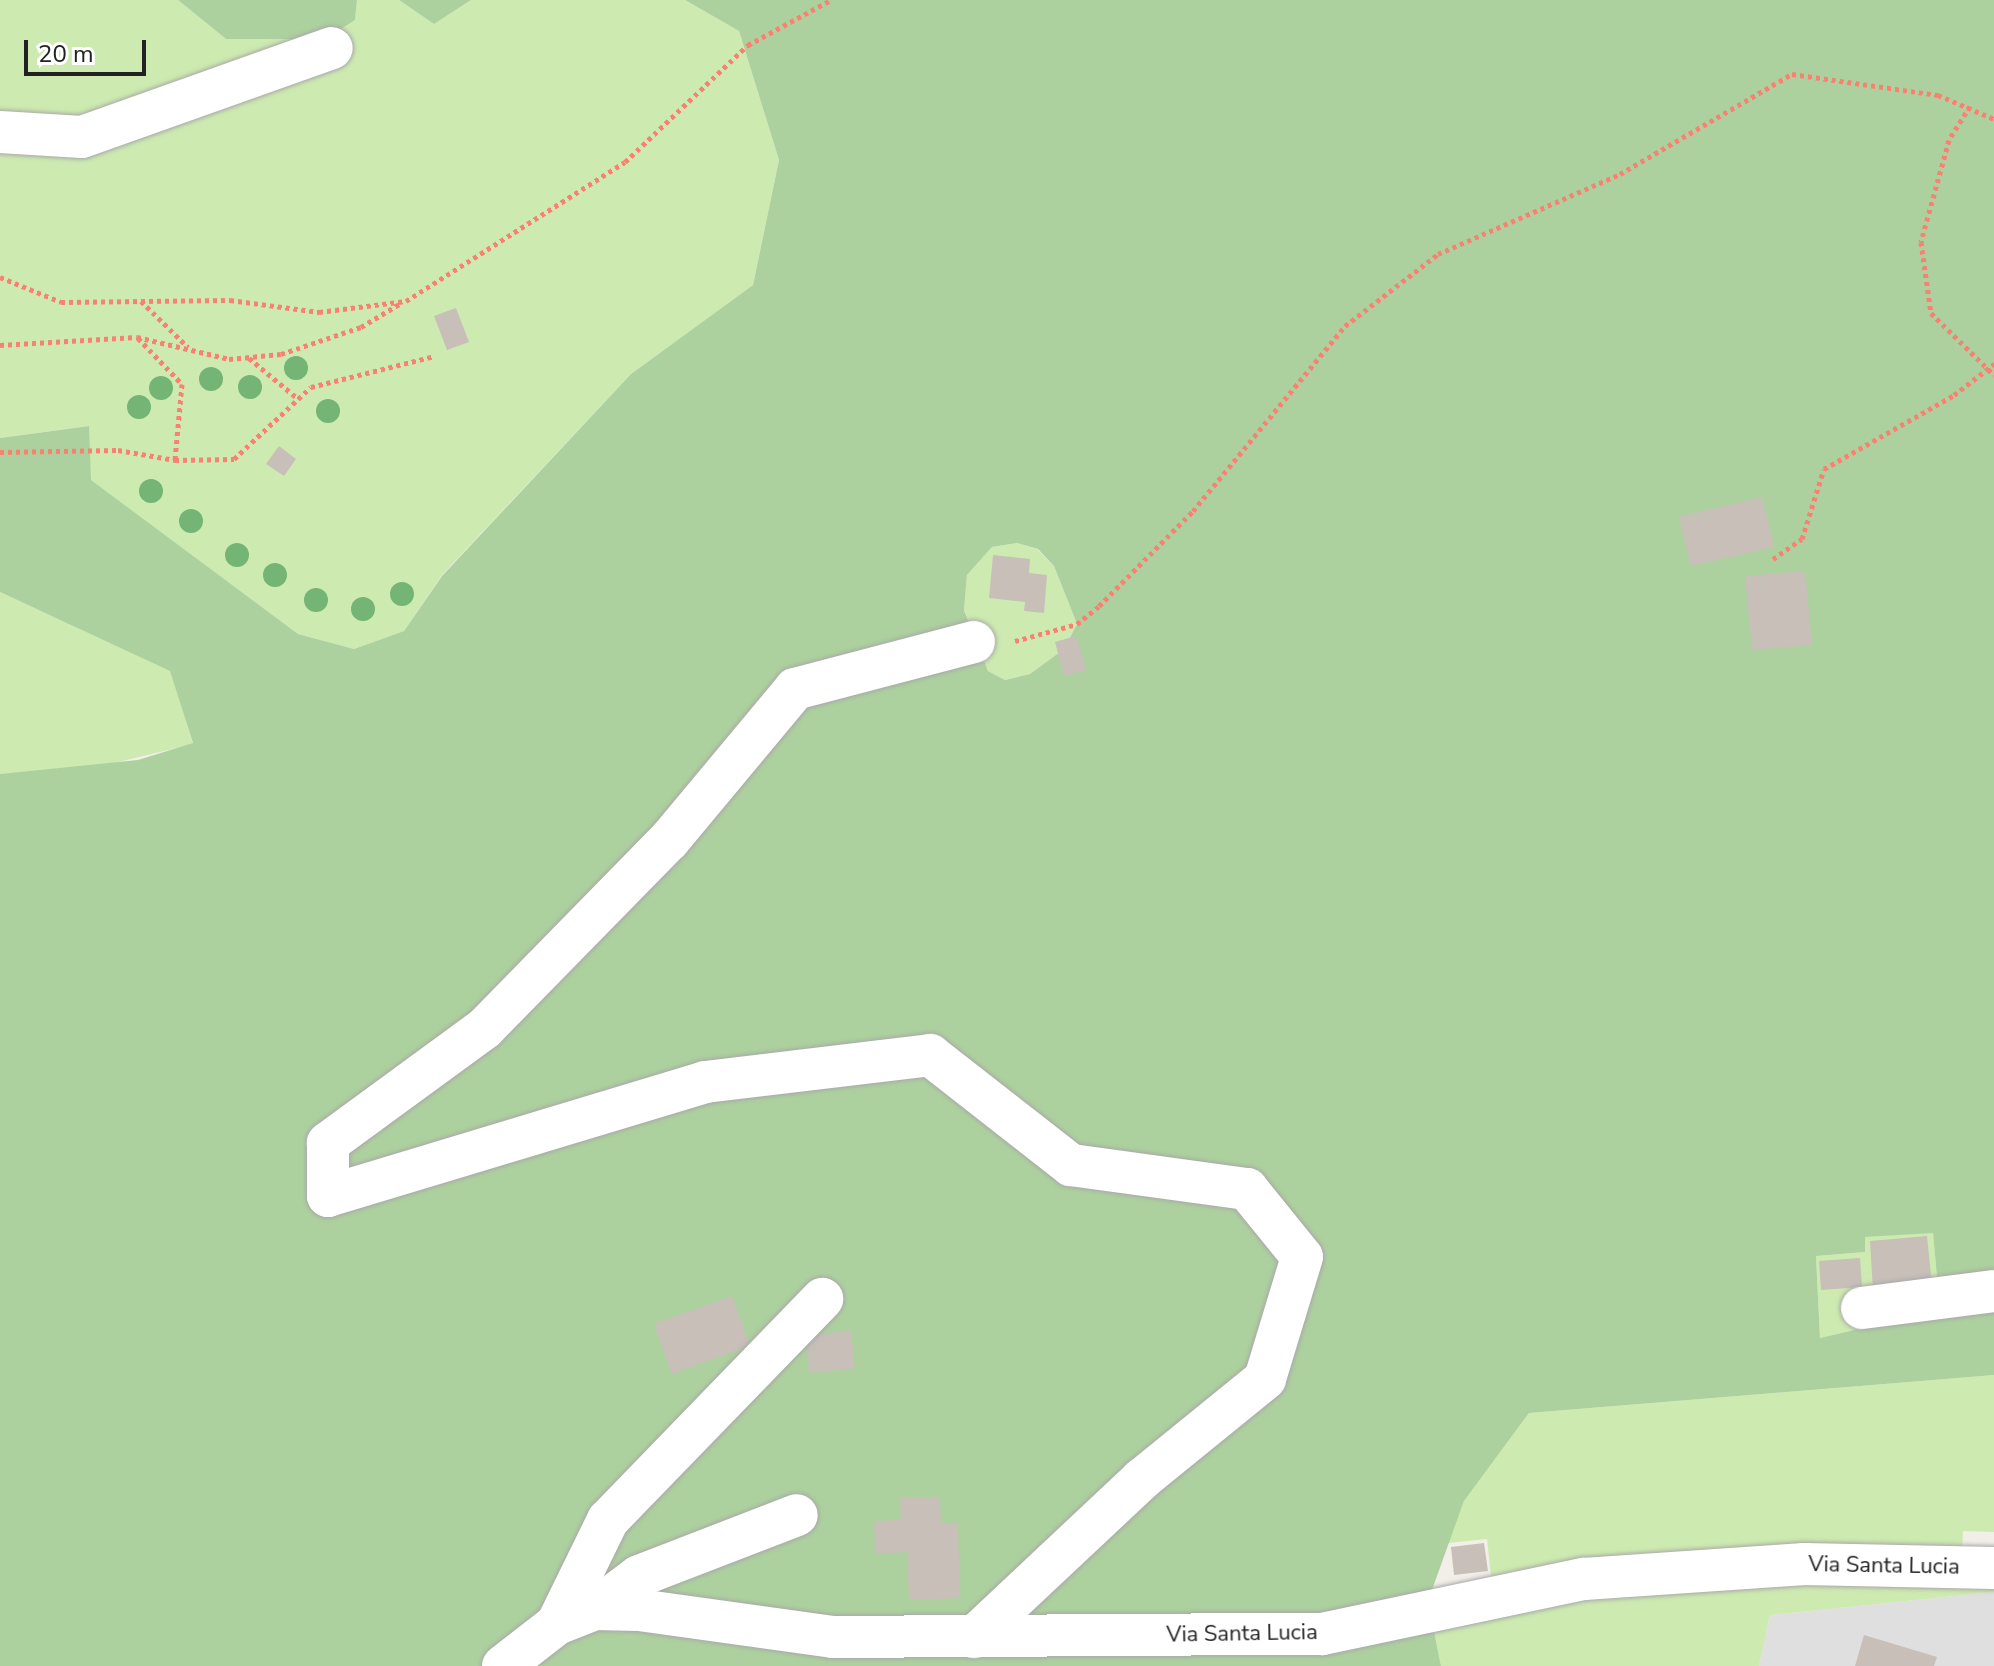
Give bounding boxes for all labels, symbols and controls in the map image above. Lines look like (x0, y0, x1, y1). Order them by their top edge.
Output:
scale bar (28, 24, 150, 74)
text: 20 m (38, 38, 94, 70)
street label: Via Santa Lucia (1808, 1551, 1960, 1581)
street label: Via Santa Lucia (1166, 1619, 1318, 1649)

